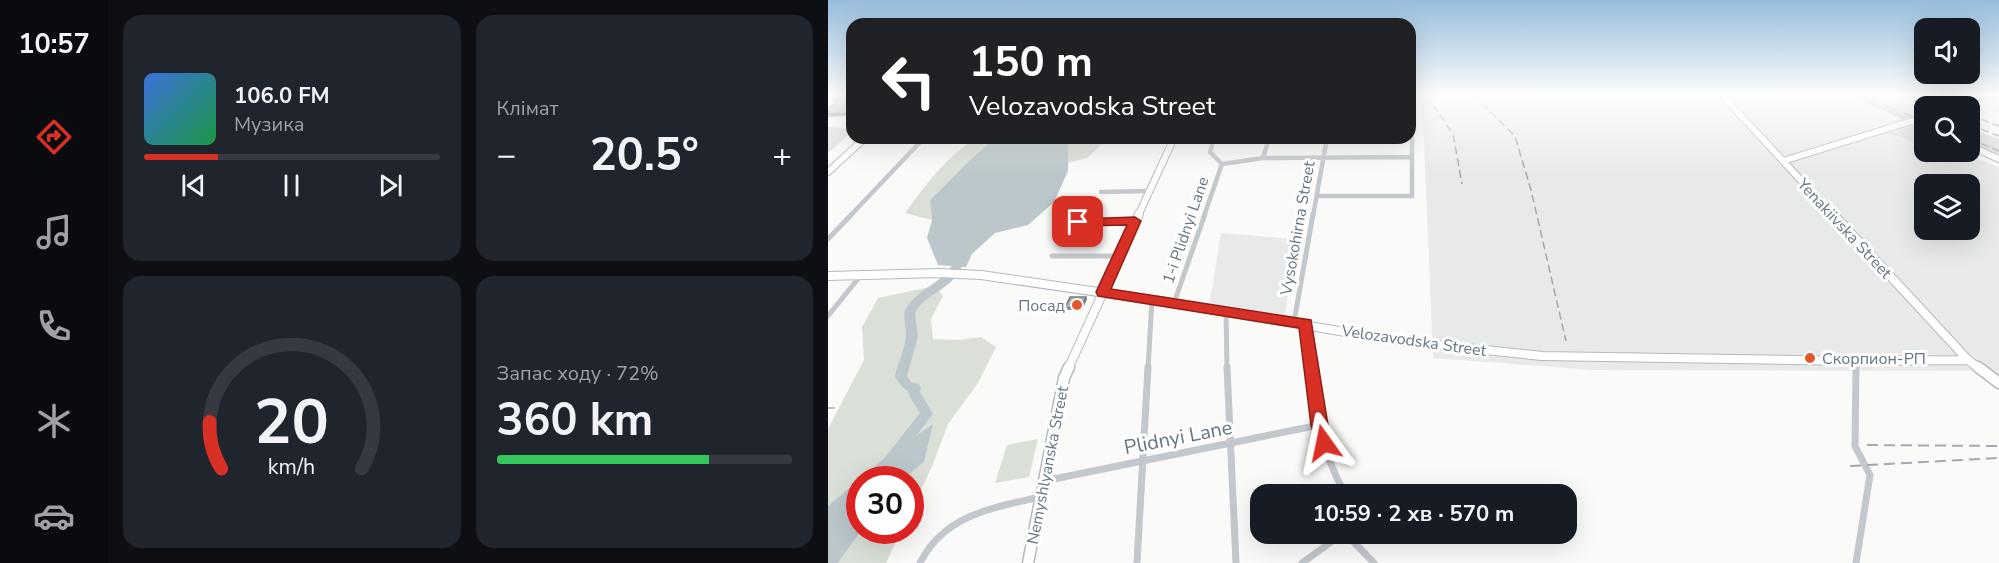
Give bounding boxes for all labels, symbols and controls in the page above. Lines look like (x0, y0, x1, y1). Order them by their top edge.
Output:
map controls (1914, 18, 1980, 240)
button: sound (1914, 18, 1980, 84)
text: 10:57 (18, 26, 90, 63)
text: 150 m (969, 34, 1093, 91)
icon: left (870, 42, 948, 120)
text: 106.0 FM (234, 81, 330, 111)
text: Velozavodska Street (969, 88, 1215, 125)
text: Клімат (497, 95, 558, 122)
button: search (1914, 96, 1980, 162)
text: Музика (234, 111, 304, 138)
icon: directions (33, 116, 75, 158)
text: 20.5° (590, 125, 699, 186)
text: − (497, 133, 516, 178)
text: + (772, 133, 792, 178)
street label: Vysokohirna Street (1275, 159, 1321, 298)
icon: previous (177, 169, 210, 202)
icon: pause (275, 169, 308, 202)
icon: next (374, 169, 407, 202)
street label: Yenakiivska Street (1791, 173, 1897, 284)
street label: 1-i Plidnyi Lane (1157, 174, 1215, 287)
button: layers (1914, 174, 1980, 240)
pin (1052, 196, 1103, 247)
icon: arrive (1061, 205, 1094, 238)
icon: music (33, 211, 75, 253)
place label: Посад (1018, 295, 1066, 317)
marker: Посад (1070, 298, 1084, 312)
icon: phone (33, 305, 75, 347)
street label: Velozavodska Street (1339, 320, 1488, 362)
place label: Скорпион-РП (1822, 348, 1926, 370)
marker: Скорпион-РП (1803, 351, 1817, 365)
text: Запас ходу · 72% (497, 360, 659, 387)
text: 20 (254, 380, 329, 465)
street label: Nemyshlyanska Street (1022, 384, 1074, 546)
text: 360 km (497, 390, 653, 451)
icon: climate (33, 400, 75, 442)
position arrow (1292, 411, 1356, 475)
street label: Plidnyi Lane (1122, 414, 1234, 461)
text: km/h (268, 452, 315, 482)
speed limit sign: 30 (846, 466, 924, 544)
icon: car (33, 495, 75, 537)
text: 10:59 · 2 хв · 570 m (1313, 499, 1514, 529)

